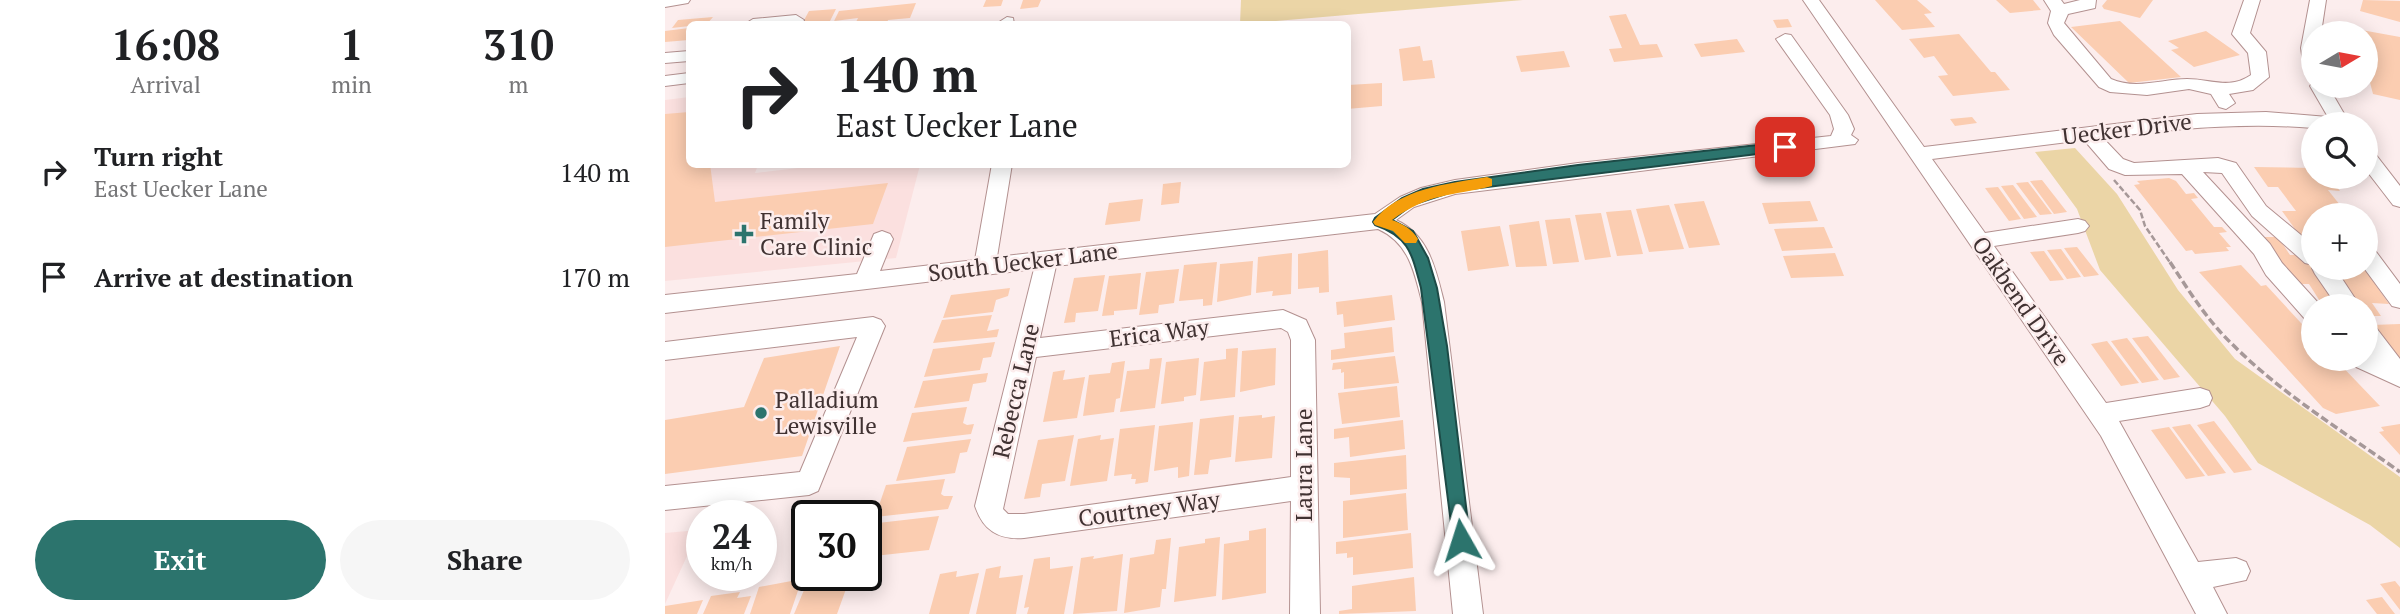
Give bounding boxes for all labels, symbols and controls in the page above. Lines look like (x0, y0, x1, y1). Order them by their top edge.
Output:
text: 16:08 (111, 16, 220, 72)
text: 1 (340, 16, 363, 72)
text: 310 (483, 16, 554, 72)
north arrow (2301, 21, 2378, 98)
map controls (2301, 21, 2378, 371)
text: 140 m (836, 41, 978, 106)
icon: right (721, 49, 812, 140)
text: Arrival (130, 69, 201, 100)
text: min (331, 69, 372, 100)
text: m (508, 69, 528, 100)
text: East Uecker Lane (836, 104, 1078, 146)
street label: Uecker Drive (2060, 105, 2193, 152)
button: search (2301, 112, 2378, 189)
pin (1755, 117, 1815, 177)
icon: arrive (1766, 128, 1804, 166)
text: Turn right (94, 139, 223, 173)
icon: right (35, 153, 73, 191)
text: 140 m (560, 155, 630, 189)
text: East Uecker Lane (94, 173, 268, 204)
button: + (2301, 203, 2378, 280)
place label: Family Care Clinic (760, 205, 872, 262)
marker: Family Care Clinic (734, 224, 754, 244)
street label: Oakbend Drive (1965, 230, 2078, 372)
street label: South Uecker Lane (926, 235, 1119, 289)
icon: arrive (35, 258, 73, 296)
text: Arrive at destination (94, 260, 353, 294)
text: 170 m (560, 260, 630, 294)
button: − (2301, 294, 2378, 371)
street label: Erica Way (1107, 311, 1211, 354)
street label: Rebecca Lane (985, 320, 1046, 461)
place label: Palladium Lewisville (775, 384, 879, 441)
marker: Palladium Lewisville (753, 405, 769, 421)
street label: Laura Lane (1288, 409, 1319, 521)
street label: Courtney Way (1076, 483, 1222, 534)
speed limit sign: 30 (791, 500, 882, 591)
position arrow (1424, 503, 1498, 577)
text: 24 (712, 513, 751, 559)
button: Exit (35, 520, 326, 600)
button: Share (340, 520, 630, 600)
text: km/h (711, 551, 752, 575)

